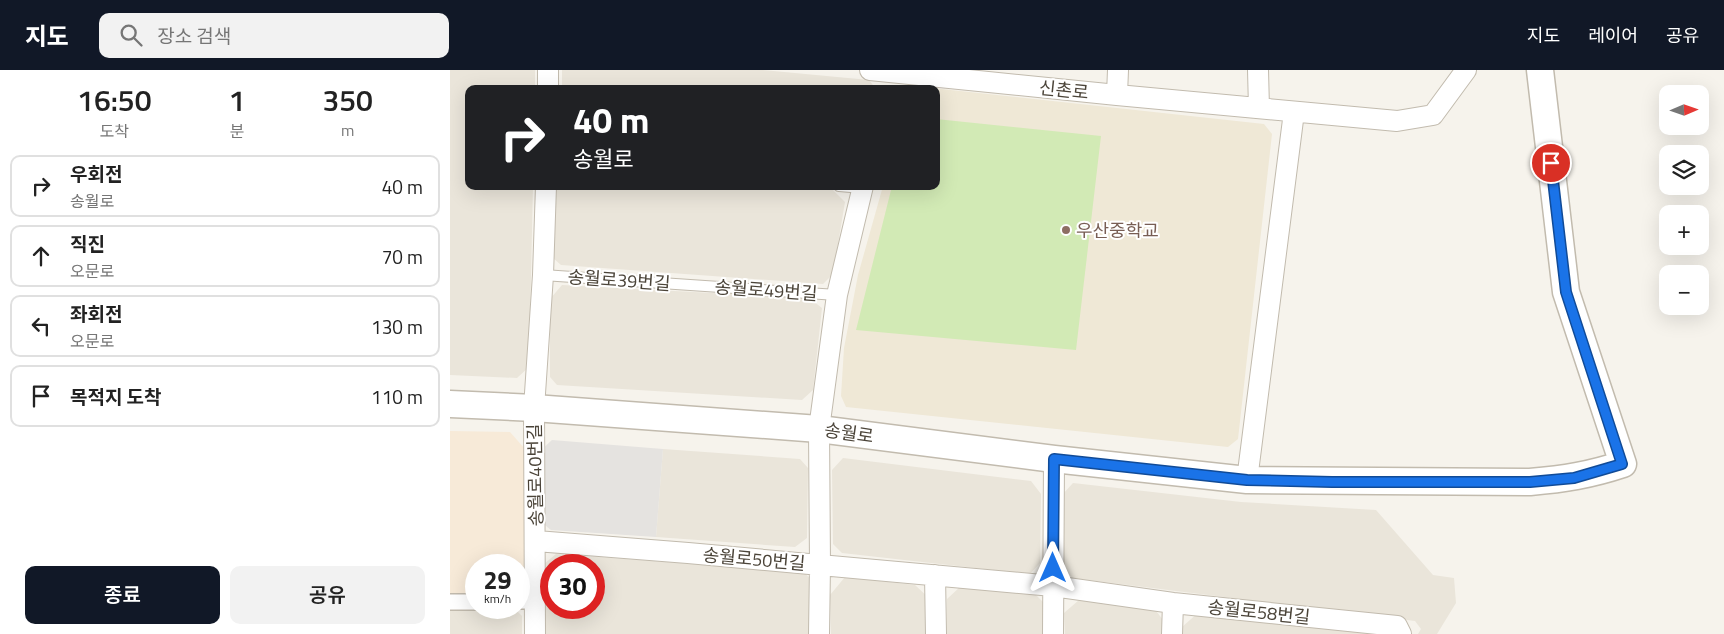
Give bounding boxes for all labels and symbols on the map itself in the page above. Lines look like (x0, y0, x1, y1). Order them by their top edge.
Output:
street label: 신촌로 (1038, 74, 1090, 106)
north arrow (1659, 85, 1709, 135)
pin (1530, 142, 1572, 184)
place label: 우산중학교 (1076, 217, 1159, 244)
marker: 우산중학교 (1060, 224, 1072, 236)
street label: 송월로39번길 (567, 263, 671, 297)
street label: 송월로49번길 (714, 273, 818, 307)
street label: 송월로 (823, 416, 875, 450)
street label: 송월로40번길 (521, 423, 549, 527)
street label: 송월로50번길 (702, 541, 806, 577)
position arrow (1026, 541, 1078, 593)
speed limit sign: 30 (540, 554, 605, 619)
street label: 송월로58번길 (1206, 593, 1312, 631)

